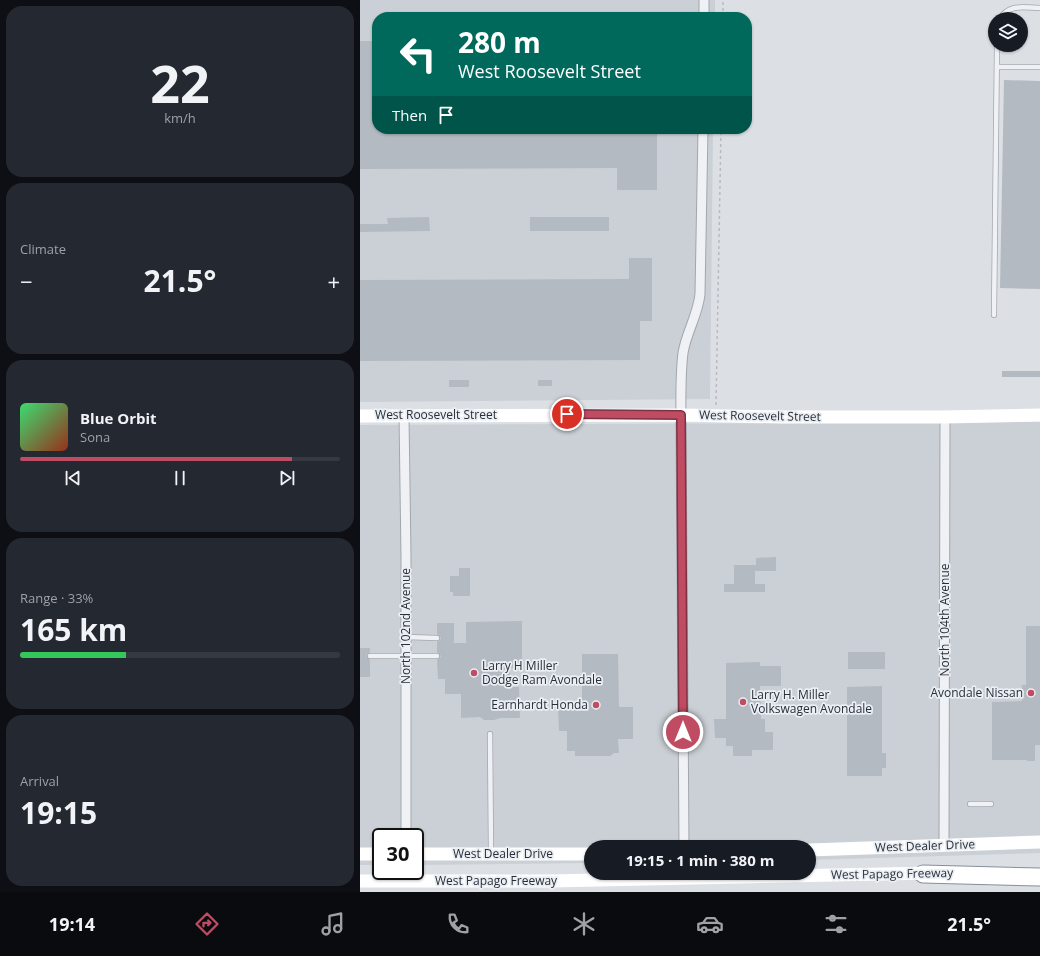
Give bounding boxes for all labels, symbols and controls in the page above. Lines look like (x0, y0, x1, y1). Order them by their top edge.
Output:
map controls (988, 12, 1028, 52)
button: layers (988, 12, 1028, 52)
text: 280 m (458, 23, 541, 61)
icon: left (392, 28, 444, 80)
text: 22 (150, 47, 210, 118)
text: West Roosevelt Street (458, 59, 641, 83)
icon: arrive (435, 104, 457, 126)
text: Then (392, 105, 427, 125)
text: km/h (164, 109, 196, 127)
text: Climate (20, 240, 66, 258)
text: 21.5° (144, 260, 216, 301)
text: − (20, 266, 33, 296)
text: + (327, 266, 340, 296)
pin (550, 397, 584, 431)
icon: arrive (556, 403, 578, 425)
street label: West Roosevelt Street (375, 406, 497, 423)
street label: West Roosevelt Street (699, 406, 821, 425)
text: Blue Orbit (80, 408, 157, 428)
text: Sona (80, 428, 110, 446)
icon: previous (62, 467, 84, 489)
icon: pause (169, 467, 191, 489)
icon: next (276, 467, 298, 489)
street label: North 104th Avenue (936, 563, 953, 677)
street label: North 102nd Avenue (397, 568, 414, 684)
text: Range · 33% (20, 589, 93, 607)
text: 165 km (20, 609, 127, 650)
place label: Larry H Miller Dodge Ram Avondale (482, 657, 602, 688)
marker: Larry H Miller Dodge Ram Avondale (469, 668, 479, 678)
place label: Avondale Nissan (930, 684, 1023, 701)
place label: Larry H. Miller Volkswagen Avondale (751, 686, 872, 717)
marker: Avondale Nissan (1026, 688, 1036, 698)
place label: Earnhardt Honda (491, 696, 588, 713)
marker: Larry H. Miller Volkswagen Avondale (738, 697, 748, 707)
marker: Earnhardt Honda (591, 700, 601, 710)
position arrow (662, 711, 704, 753)
text: Arrival (20, 772, 59, 790)
text: 19:15 (20, 792, 97, 833)
speed limit sign: 30 (372, 828, 424, 880)
street label: West Dealer Drive (875, 835, 976, 856)
street label: West Dealer Drive (453, 845, 553, 862)
text: 19:15 · 1 min · 380 m (626, 850, 774, 870)
street label: West Papago Freeway (831, 864, 954, 883)
street label: West Papago Freeway (435, 872, 558, 889)
icon: directions (193, 910, 221, 938)
icon: music (319, 910, 347, 938)
icon: phone (444, 910, 472, 938)
icon: climate (570, 910, 598, 938)
icon: car (696, 910, 724, 938)
icon: filters (822, 910, 850, 938)
text: 19:14 (49, 912, 95, 936)
text: 21.5° (947, 912, 991, 936)

